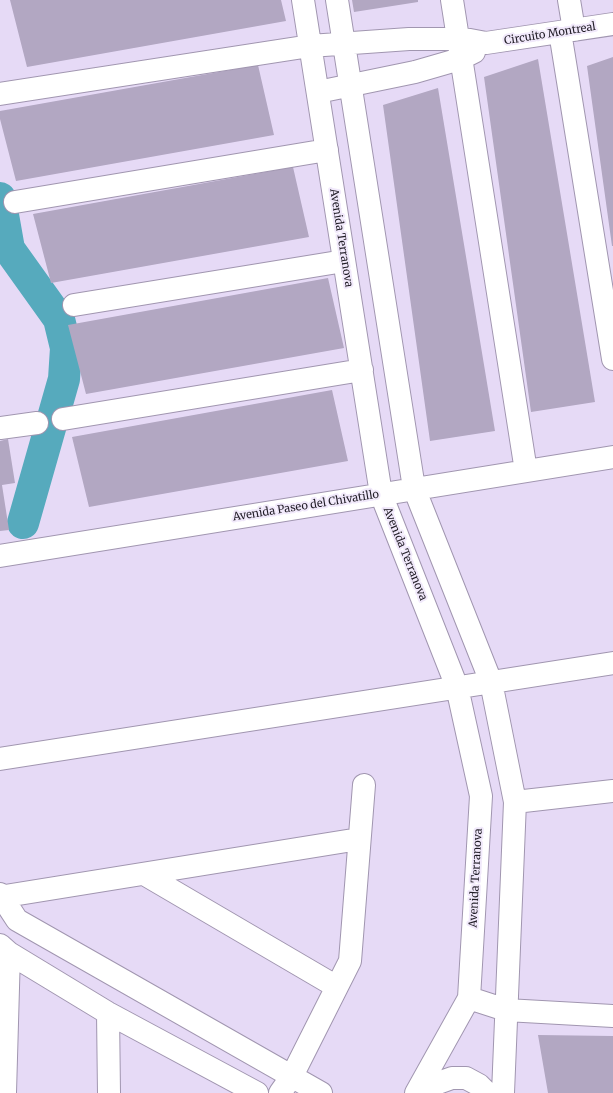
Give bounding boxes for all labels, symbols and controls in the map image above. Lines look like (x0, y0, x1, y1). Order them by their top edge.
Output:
street label: Circuito Montreal (503, 20, 597, 48)
street label: Avenida Terranova (327, 188, 355, 288)
street label: Avenida Paseo del Chivatillo (232, 488, 380, 524)
street label: Avenida Terranova (380, 505, 430, 603)
street label: Avenida Terranova (467, 828, 485, 928)

